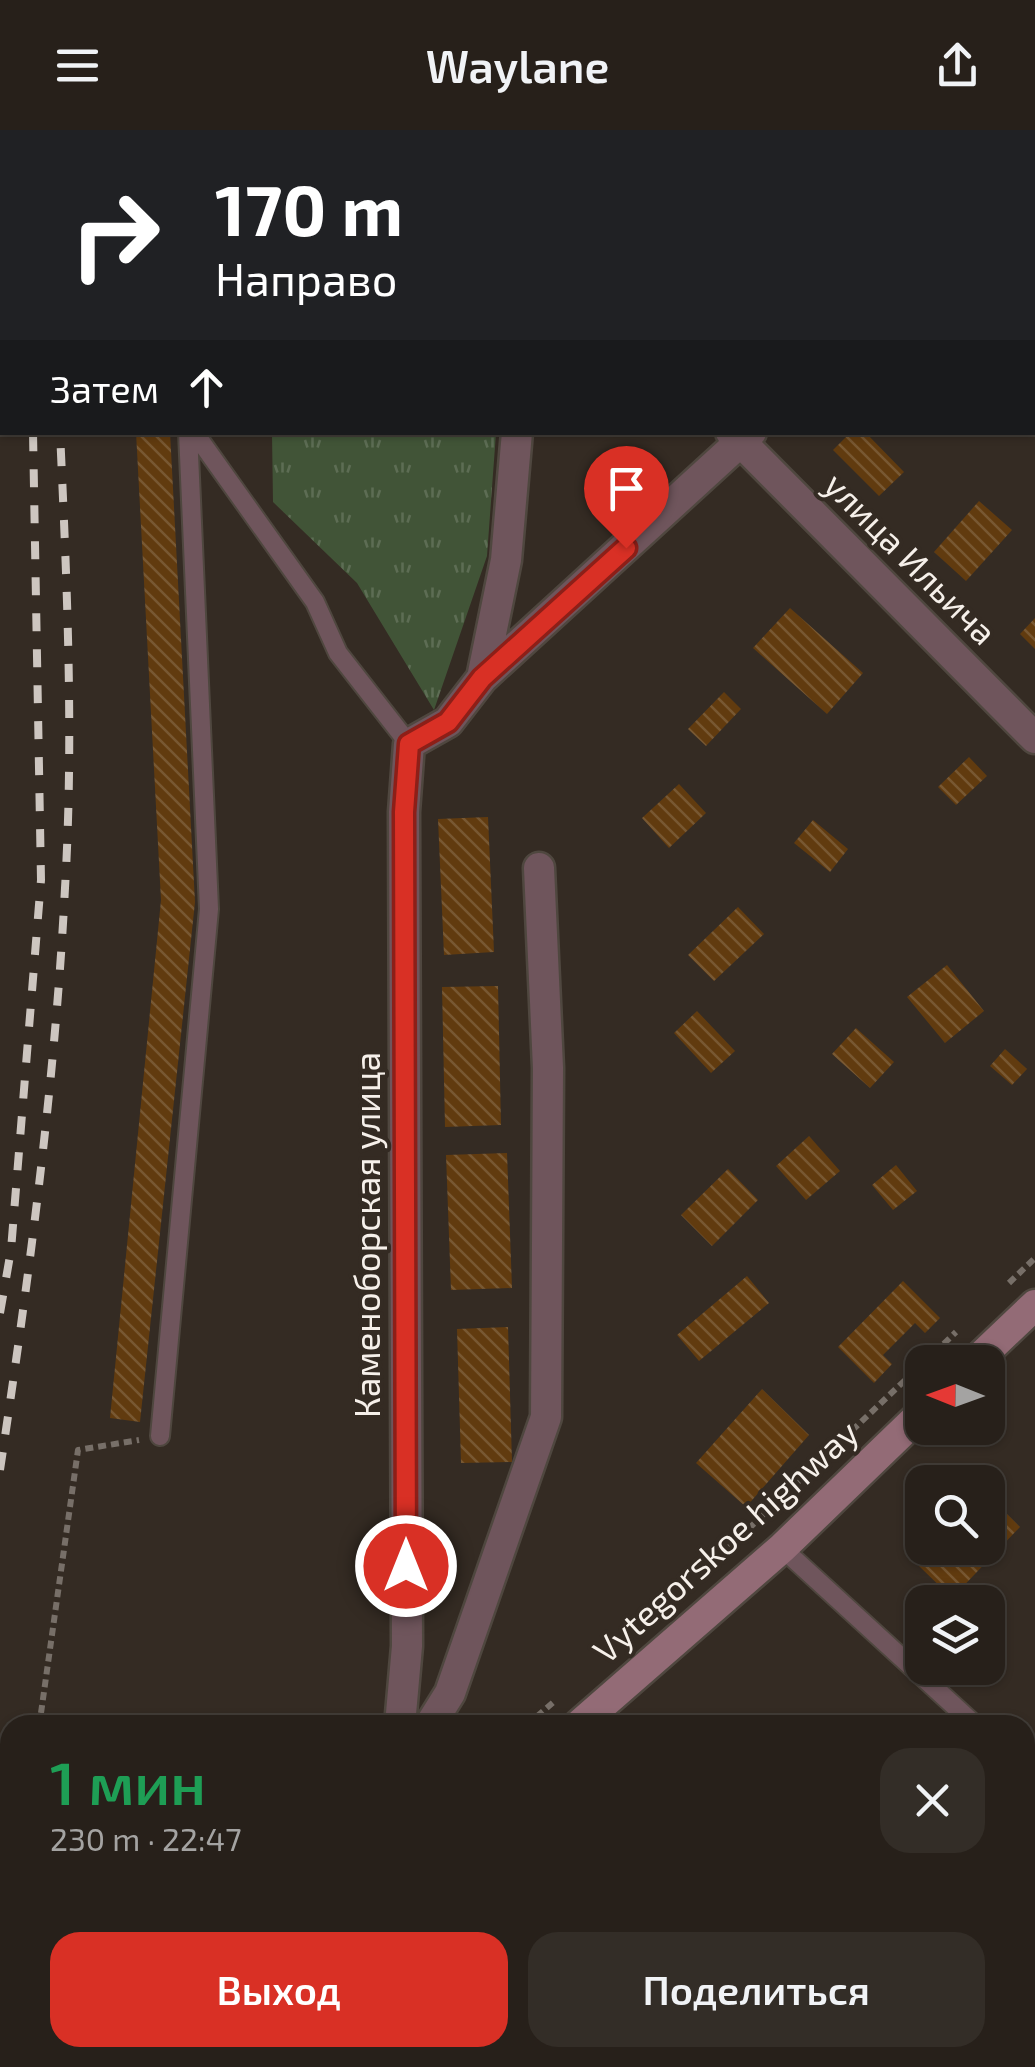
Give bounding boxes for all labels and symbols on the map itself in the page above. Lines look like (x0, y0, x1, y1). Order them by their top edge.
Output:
pin (584, 446, 669, 549)
street label: улица Ильича (816, 463, 1006, 653)
street label: Каменоборская улица (345, 1052, 388, 1418)
north arrow (905, 1345, 1005, 1445)
street label: Vytegorskoe highway (583, 1410, 866, 1671)
position arrow (354, 1514, 458, 1618)

